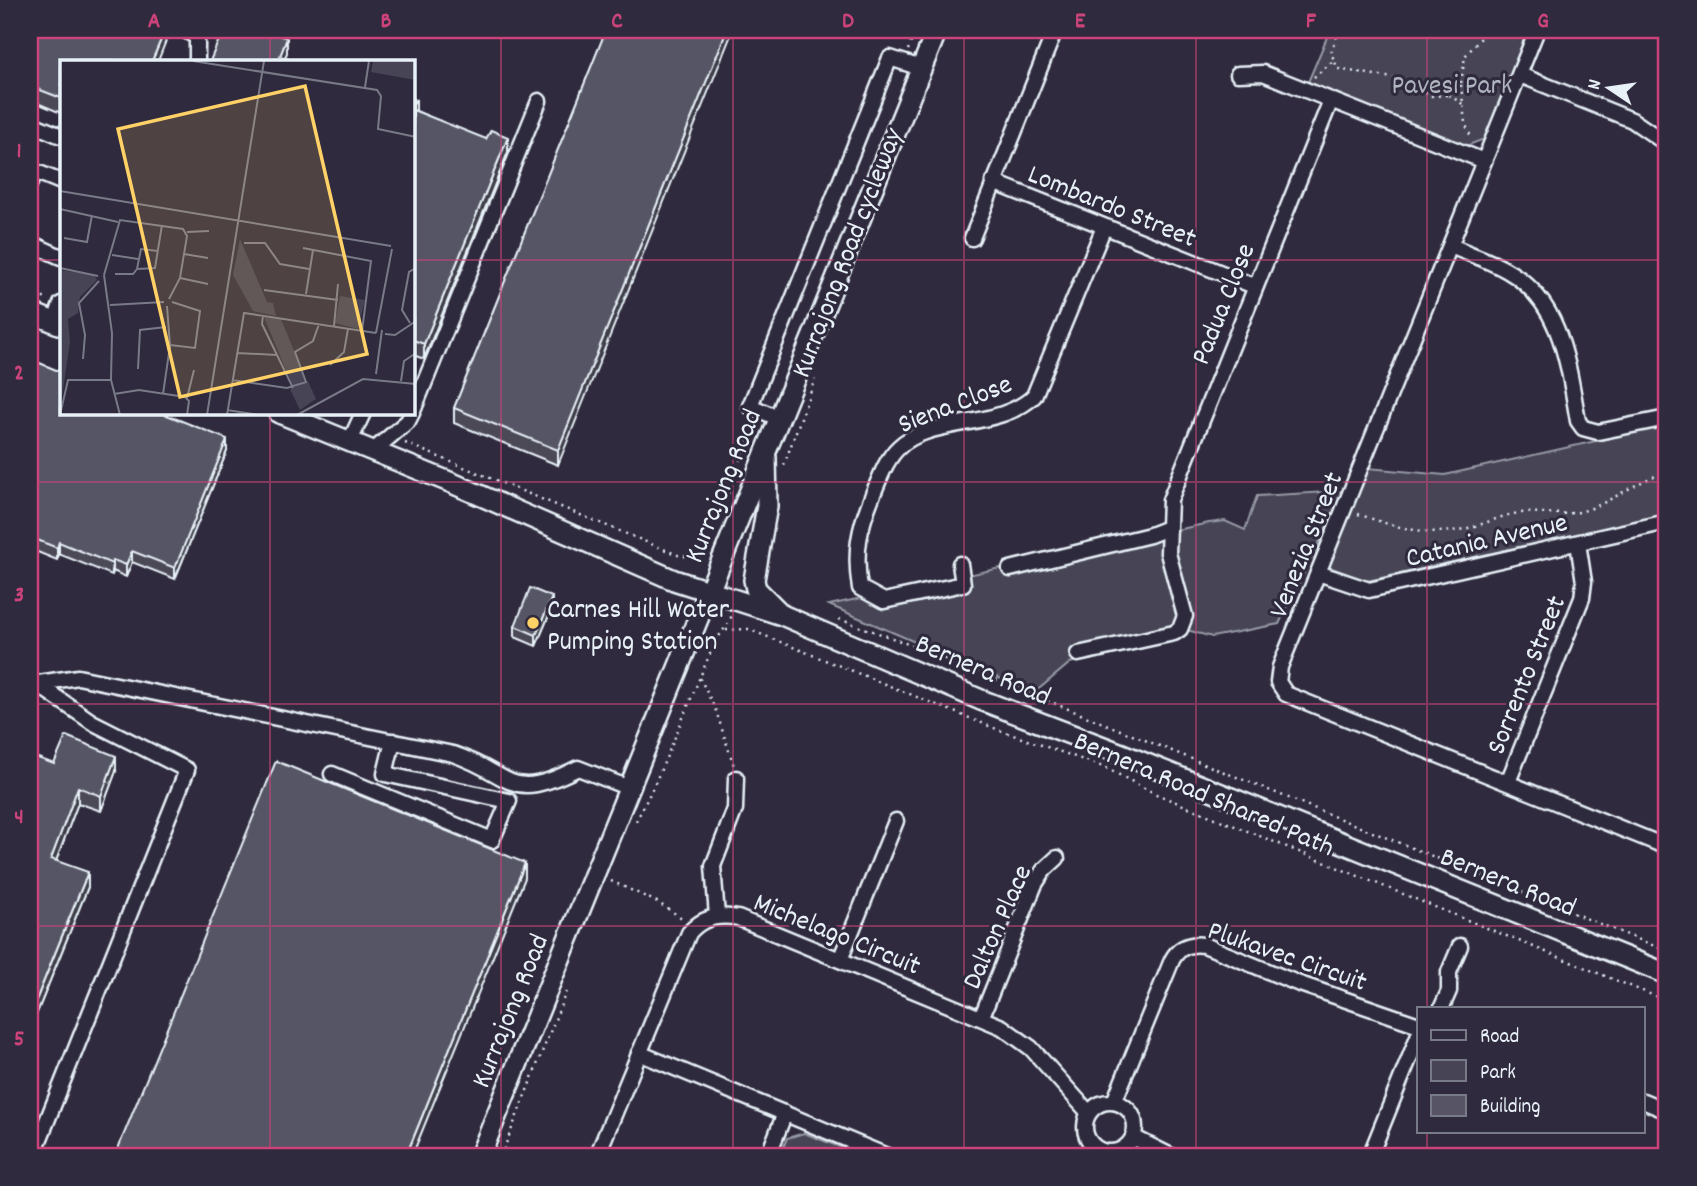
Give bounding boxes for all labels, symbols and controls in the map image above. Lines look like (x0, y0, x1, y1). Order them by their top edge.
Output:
text: A (148, 6, 160, 39)
text: B (381, 6, 392, 39)
text: C (611, 6, 623, 39)
text: D (842, 6, 854, 39)
text: E (1075, 6, 1086, 39)
text: F (1306, 6, 1317, 39)
text: G (1537, 6, 1549, 39)
north arrow (1574, 52, 1644, 122)
inset map (60, 60, 415, 415)
park label: Pavesi Park (1392, 68, 1512, 108)
text: N (1582, 77, 1610, 93)
street label: Kurrajong Road cycleway (784, 123, 916, 384)
text: 1 (16, 136, 22, 169)
street label: Lombardo Street (1021, 157, 1202, 261)
street label: Padua Close (1183, 238, 1268, 372)
text: 2 (14, 358, 24, 391)
street label: Siena Close (893, 367, 1019, 447)
street label: Kurrajong Road (677, 404, 775, 570)
street label: Venezia Street (1261, 467, 1356, 625)
street label: Catania Avenue (1402, 505, 1572, 581)
text: 3 (14, 580, 24, 613)
street label: Sorrento Street (1479, 590, 1579, 761)
place label: Carnes Hill Water Pumping Station (547, 592, 730, 664)
marker: Carnes Hill Water Pumping Station (525, 615, 541, 631)
street label: Bernera Road (908, 626, 1056, 719)
street label: Bernera Road Shared Path (1067, 724, 1340, 870)
text: 4 (14, 802, 24, 835)
street label: Bernera Road (1433, 839, 1581, 930)
street label: Dalton Place (954, 859, 1045, 997)
street label: Michelago Circuit (747, 885, 926, 988)
street label: Plukavec Circuit (1201, 913, 1371, 1005)
street label: Kurrajong Road (464, 929, 562, 1095)
legend (1417, 1007, 1644, 1134)
text: Road (1480, 1023, 1519, 1053)
text: 5 (14, 1024, 24, 1057)
text: Park (1480, 1059, 1516, 1089)
text: Building (1480, 1093, 1540, 1123)

